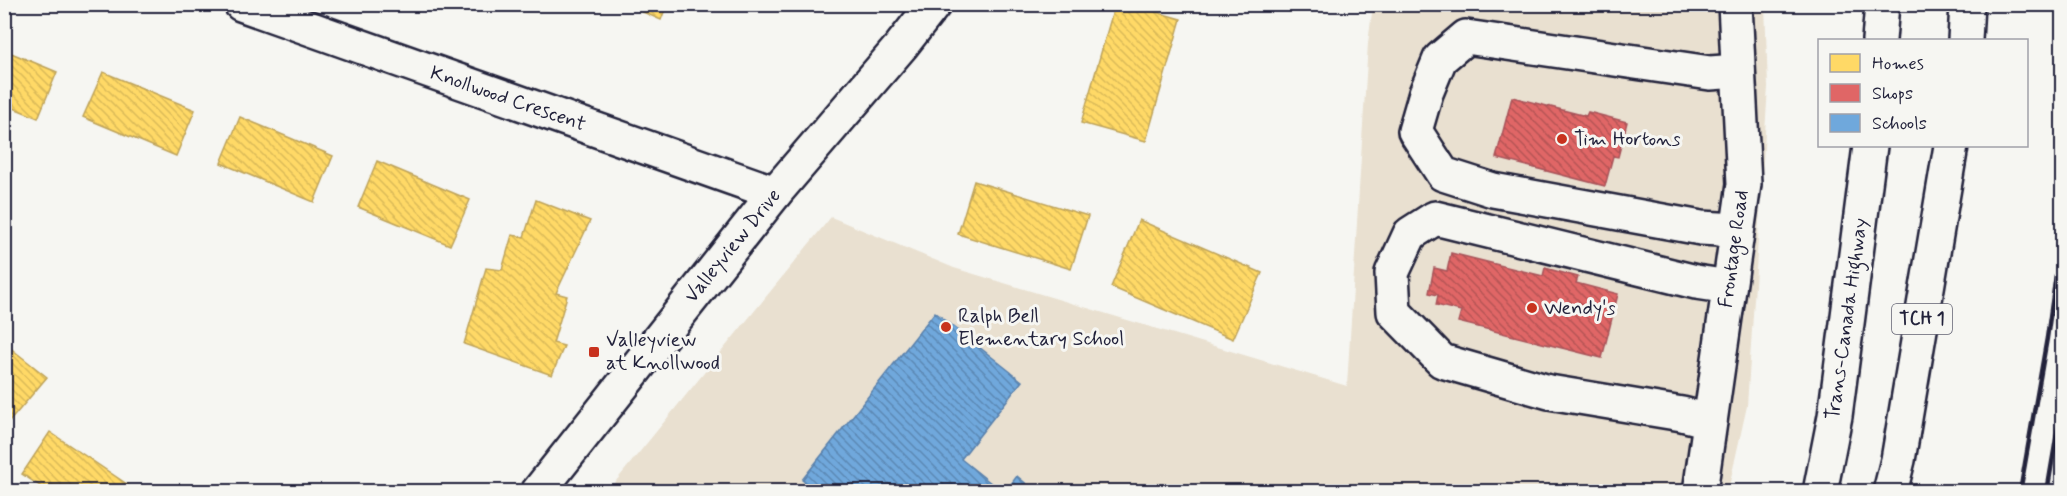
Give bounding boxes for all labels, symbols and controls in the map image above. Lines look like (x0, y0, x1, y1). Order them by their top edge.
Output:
legend (1818, 39, 2028, 147)
text: Homes (1872, 52, 1924, 76)
street label: Knollwood Crescent (427, 60, 589, 138)
text: Shops (1872, 82, 1913, 106)
text: Schools (1872, 112, 1927, 136)
place label: Tim Hortons (1574, 126, 1681, 153)
marker: Tim Hortons (1555, 132, 1569, 146)
street label: Valleyview Drive (679, 183, 787, 309)
street label: Frontage Road (1712, 188, 1757, 310)
street label: Trans-Canada Highway (1819, 216, 1877, 422)
place label: Wendy's (1544, 295, 1616, 322)
marker: Wendy's (1525, 301, 1539, 315)
place label: Ralph Bell Elementary School (958, 303, 1124, 353)
road number: TCH 1 (1892, 304, 1952, 334)
marker: Ralph Bell Elementary School (939, 320, 953, 334)
place label: Valleyview at Knollwood (606, 327, 720, 377)
marker: Valleyview at Knollwood (587, 345, 601, 359)

